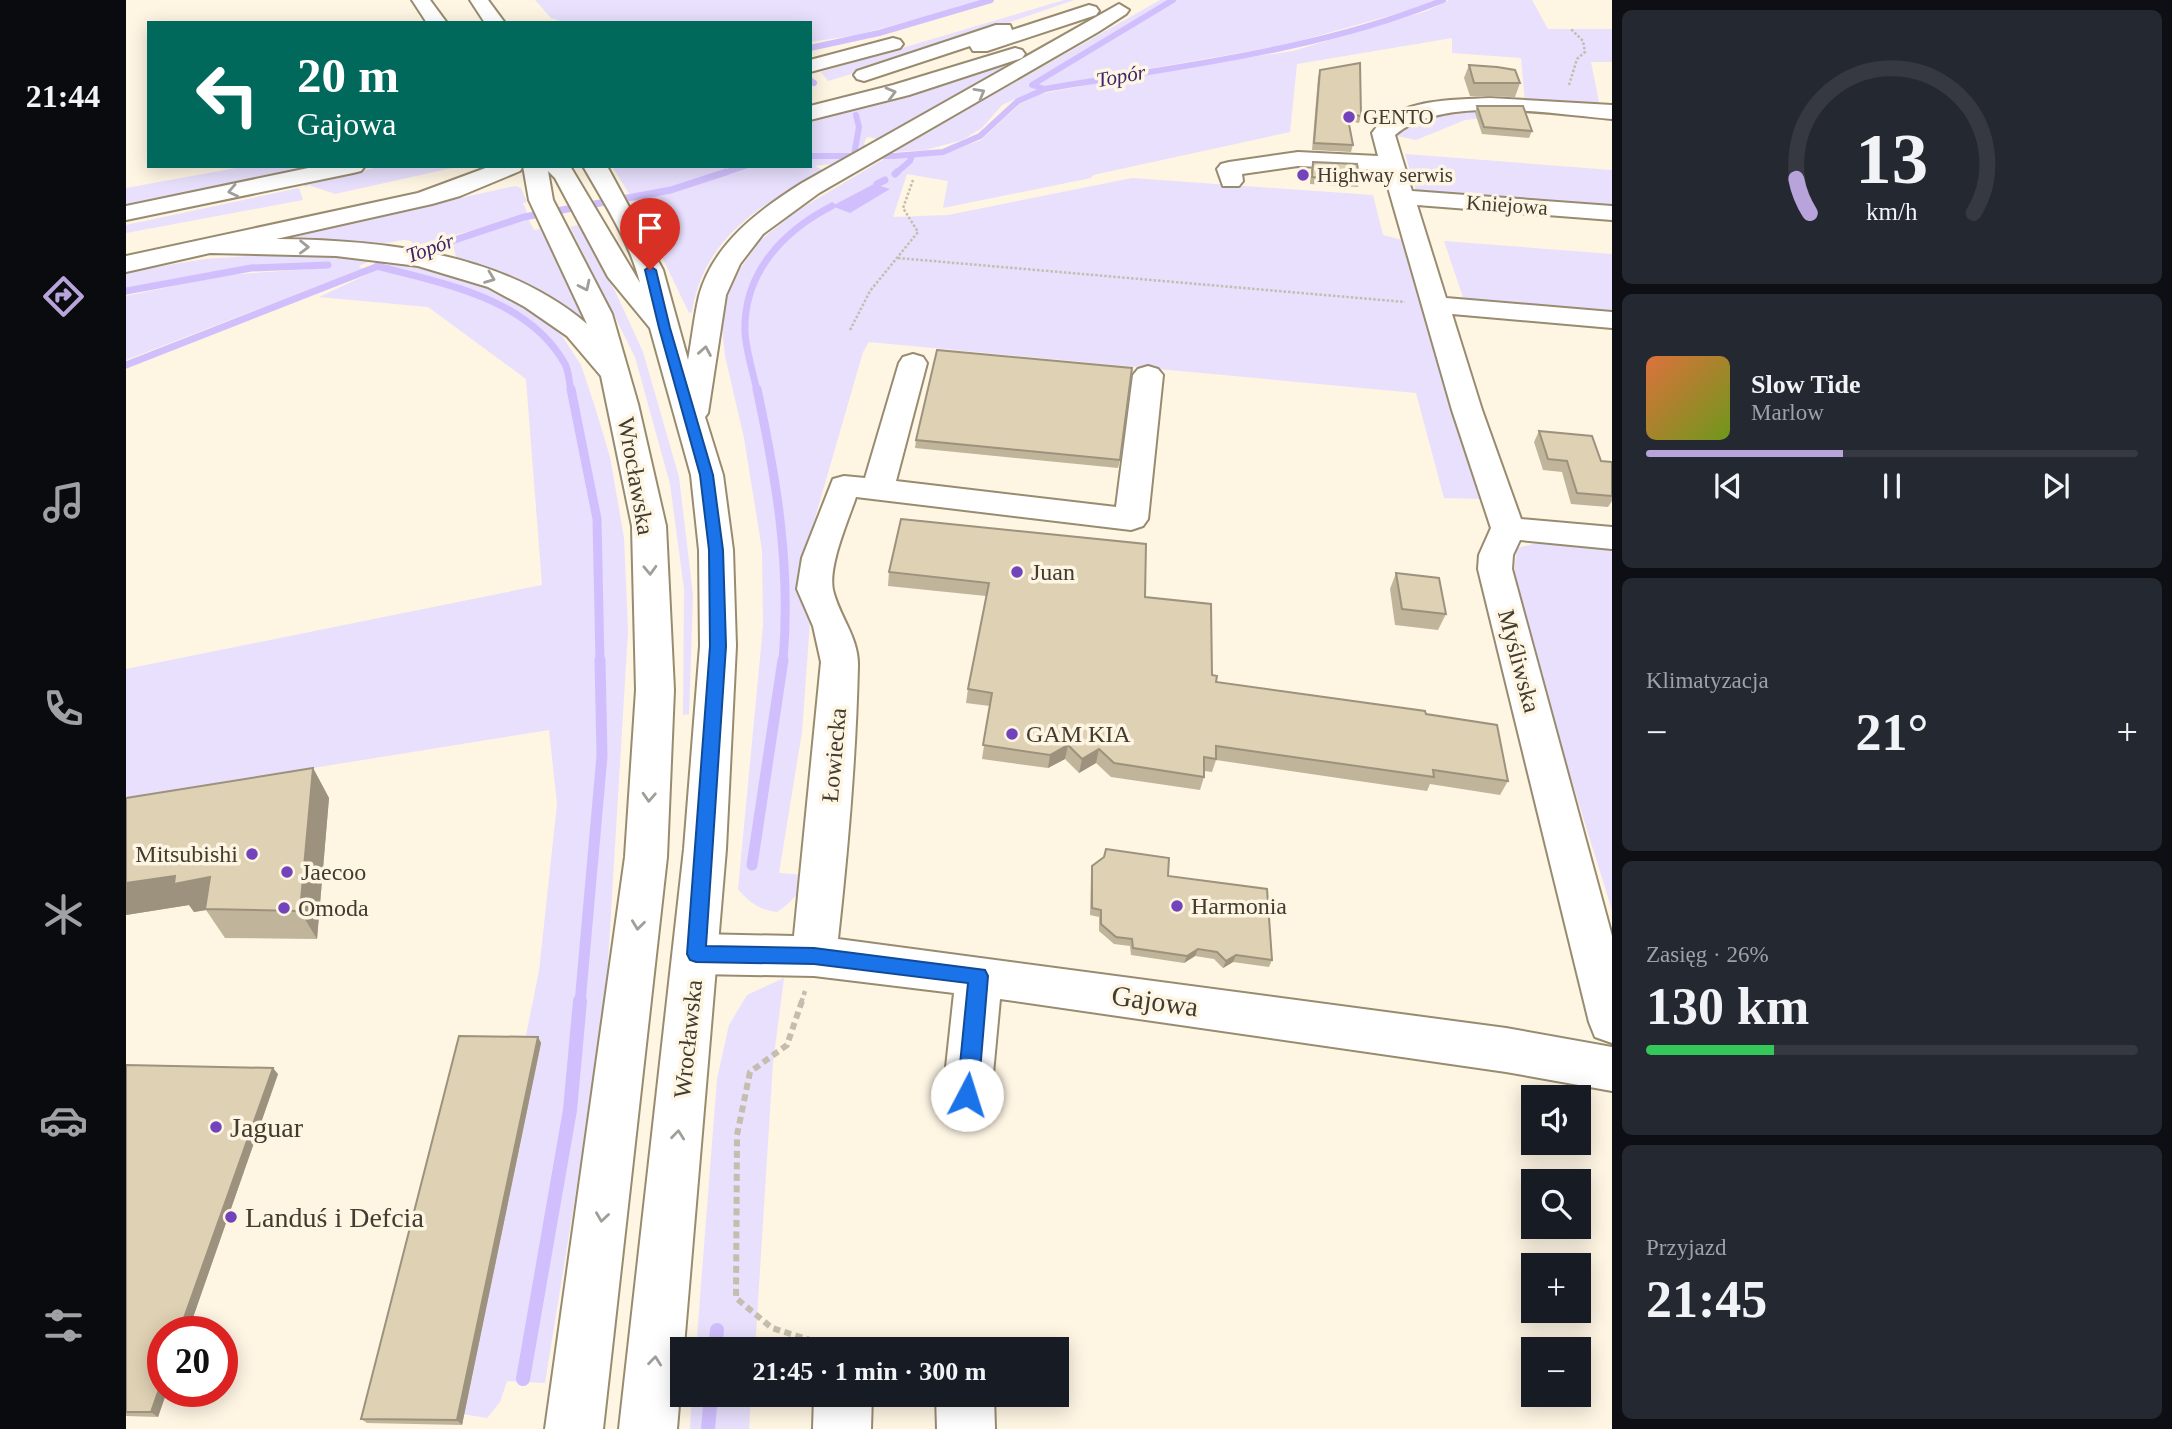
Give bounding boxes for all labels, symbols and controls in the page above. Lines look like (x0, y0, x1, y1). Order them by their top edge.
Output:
text: 20 m (297, 48, 399, 103)
icon: left (182, 49, 273, 140)
water label: Topór (1095, 60, 1148, 92)
text: 21:44 (26, 78, 100, 114)
one-way arrow (884, 87, 896, 101)
one-way arrow (973, 88, 986, 101)
place label: GENTO (1363, 105, 1434, 129)
text: Gajowa (297, 106, 397, 142)
marker: GENTO (1341, 109, 1357, 125)
text: 13 (1856, 118, 1928, 199)
place label: Highway serwis (1317, 163, 1453, 187)
marker: Highway serwis (1295, 167, 1311, 183)
one-way arrow (227, 183, 239, 198)
street label: Kniejowa (1465, 190, 1549, 220)
pin (620, 198, 680, 270)
text: km/h (1866, 198, 1918, 225)
icon: arrive (631, 209, 669, 247)
water label: Topór (403, 228, 458, 268)
one-way arrow (299, 239, 310, 255)
one-way arrow (483, 270, 495, 284)
icon: directions (39, 272, 88, 321)
one-way arrow (576, 279, 590, 291)
one-way arrow (696, 345, 711, 357)
text: Slow Tide (1751, 370, 1861, 399)
text: Marlow (1751, 400, 1824, 425)
street label: Wrocławska (613, 415, 659, 537)
icon: previous (1709, 467, 1747, 505)
icon: pause (1873, 467, 1911, 505)
icon: next (2037, 467, 2075, 505)
icon: music (39, 478, 88, 527)
place label: Juan (1031, 559, 1075, 585)
one-way arrow (643, 564, 658, 575)
marker: Juan (1009, 564, 1025, 580)
street label: Myśliwska (1493, 607, 1545, 716)
text: Klimatyzacja (1646, 668, 1769, 693)
icon: phone (39, 684, 88, 733)
text: 21° (1856, 704, 1928, 761)
street label: Łowiecka (817, 706, 851, 803)
text: − (1646, 711, 1667, 753)
text: + (2117, 711, 2138, 753)
place label: GAM KIA (1026, 721, 1131, 747)
marker: GAM KIA (1004, 726, 1020, 742)
one-way arrow (642, 792, 657, 803)
place label: Mitsubishi (135, 841, 238, 867)
marker: Mitsubishi (244, 846, 260, 862)
place label: Jaecoo (301, 859, 366, 885)
marker: Jaecoo (279, 864, 295, 880)
icon: climate (39, 890, 88, 939)
place label: Harmonia (1191, 893, 1287, 919)
place label: Omoda (298, 895, 369, 921)
marker: Harmonia (1169, 898, 1185, 914)
marker: Omoda (276, 900, 292, 916)
one-way arrow (630, 919, 645, 930)
text: Zasięg · 26% (1646, 942, 1769, 967)
street label: Wrocławska (669, 978, 707, 1100)
text: 130 km (1646, 978, 1809, 1035)
street label: Gajowa (1110, 980, 1201, 1022)
position arrow (930, 1058, 1004, 1132)
map controls (1521, 1085, 1591, 1407)
button: sound (1521, 1085, 1591, 1155)
icon: car (39, 1096, 88, 1145)
place label: Jaguar (230, 1112, 304, 1143)
marker: Jaguar (208, 1119, 224, 1135)
one-way arrow (670, 1129, 685, 1140)
button: search (1521, 1169, 1591, 1239)
place label: Landuś i Defcia (245, 1202, 424, 1233)
marker: Landuś i Defcia (223, 1209, 239, 1225)
one-way arrow (595, 1212, 610, 1223)
text: Przyjazd (1646, 1235, 1726, 1260)
button: + (1521, 1253, 1591, 1323)
text: 21:45 (1646, 1271, 1767, 1328)
icon: filters (39, 1301, 88, 1350)
speed limit sign: 20 (147, 1316, 238, 1407)
button: − (1521, 1337, 1591, 1407)
one-way arrow (647, 1355, 662, 1366)
text: 21:45 · 1 min · 300 m (753, 1357, 987, 1386)

